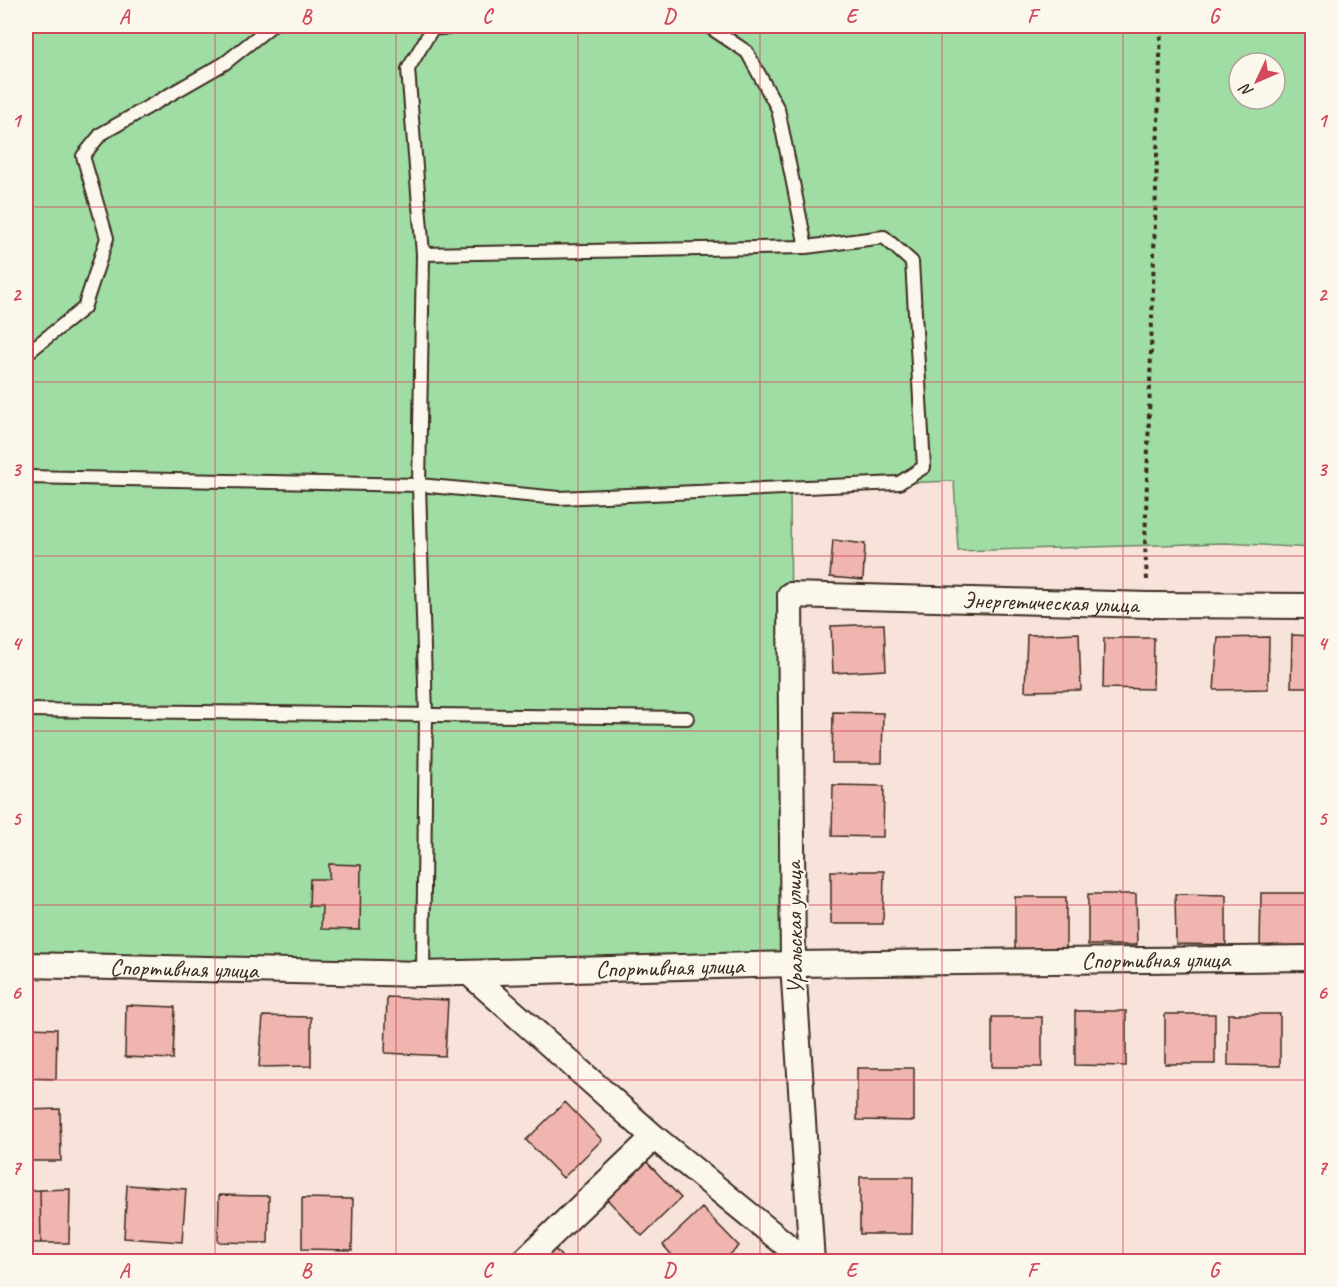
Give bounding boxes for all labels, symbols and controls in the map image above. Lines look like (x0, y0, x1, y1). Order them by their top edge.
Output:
text: A (119, 4, 131, 29)
text: B (301, 4, 313, 29)
text: C (482, 4, 494, 29)
text: D (663, 4, 677, 29)
text: E (846, 4, 860, 29)
text: F (1027, 4, 1041, 29)
text: G (1209, 4, 1222, 29)
north arrow (1227, 51, 1287, 111)
text: N (1234, 78, 1258, 101)
text: 1 (12, 108, 23, 133)
text: 1 (1318, 108, 1329, 133)
text: 2 (12, 282, 23, 307)
text: 2 (1318, 282, 1329, 307)
text: 3 (12, 457, 23, 482)
text: 3 (1318, 457, 1329, 482)
street label: Энергетическая улица (962, 585, 1141, 620)
text: 4 (12, 631, 24, 656)
text: 4 (1318, 631, 1330, 656)
text: 5 (12, 806, 23, 831)
text: 5 (1318, 806, 1329, 831)
street label: Уральская улица (778, 859, 810, 995)
street label: Спортивная улица (1081, 944, 1232, 976)
street label: Спортивная улица (595, 950, 746, 984)
street label: Спортивная улица (109, 952, 260, 985)
text: 6 (11, 980, 22, 1005)
text: 6 (1317, 980, 1328, 1005)
text: 7 (12, 1155, 23, 1180)
text: 7 (1318, 1155, 1329, 1180)
text: A (119, 1258, 131, 1283)
text: B (301, 1258, 313, 1283)
text: C (482, 1258, 494, 1283)
text: D (663, 1258, 677, 1283)
text: E (846, 1258, 860, 1283)
text: F (1027, 1258, 1041, 1283)
text: G (1209, 1258, 1222, 1283)

